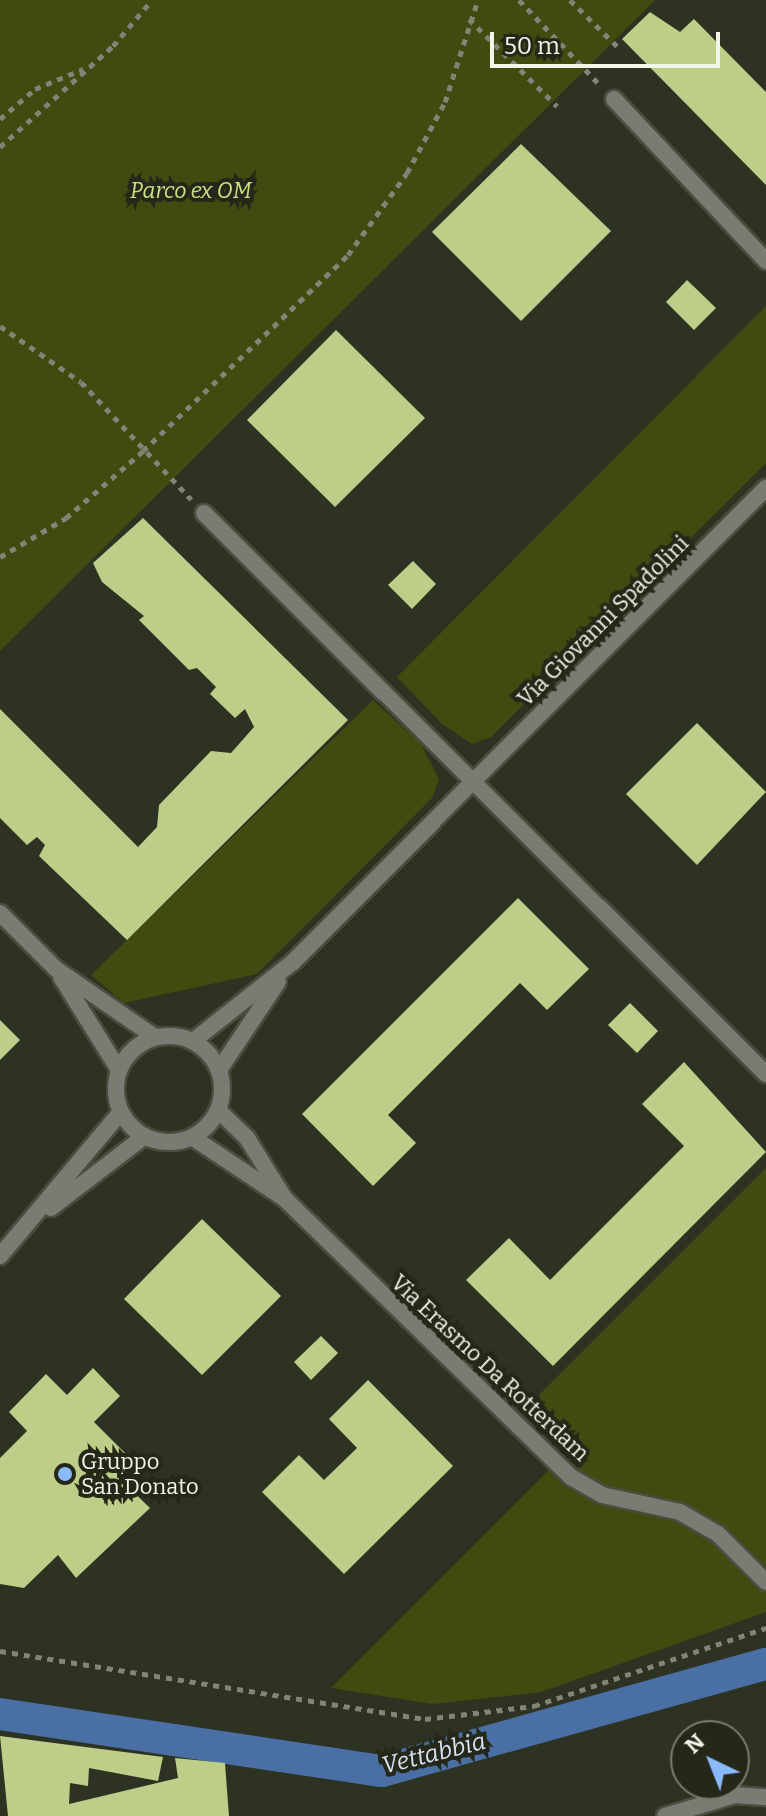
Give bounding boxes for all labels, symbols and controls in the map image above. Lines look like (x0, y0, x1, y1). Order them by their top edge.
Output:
scale bar (494, 16, 724, 66)
text: 50 m (504, 32, 560, 60)
park label: Parco ex OM (130, 178, 252, 204)
street label: Via Giovanni Spadolini (512, 530, 694, 712)
street label: Via Erasmo Da Rotterdam (386, 1269, 594, 1467)
place label: Gruppo San Donato (81, 1448, 199, 1500)
marker: Gruppo San Donato (56, 1465, 74, 1483)
north arrow (670, 1720, 750, 1800)
water label: Vettabbia (379, 1727, 489, 1781)
text: N (679, 1728, 710, 1759)

